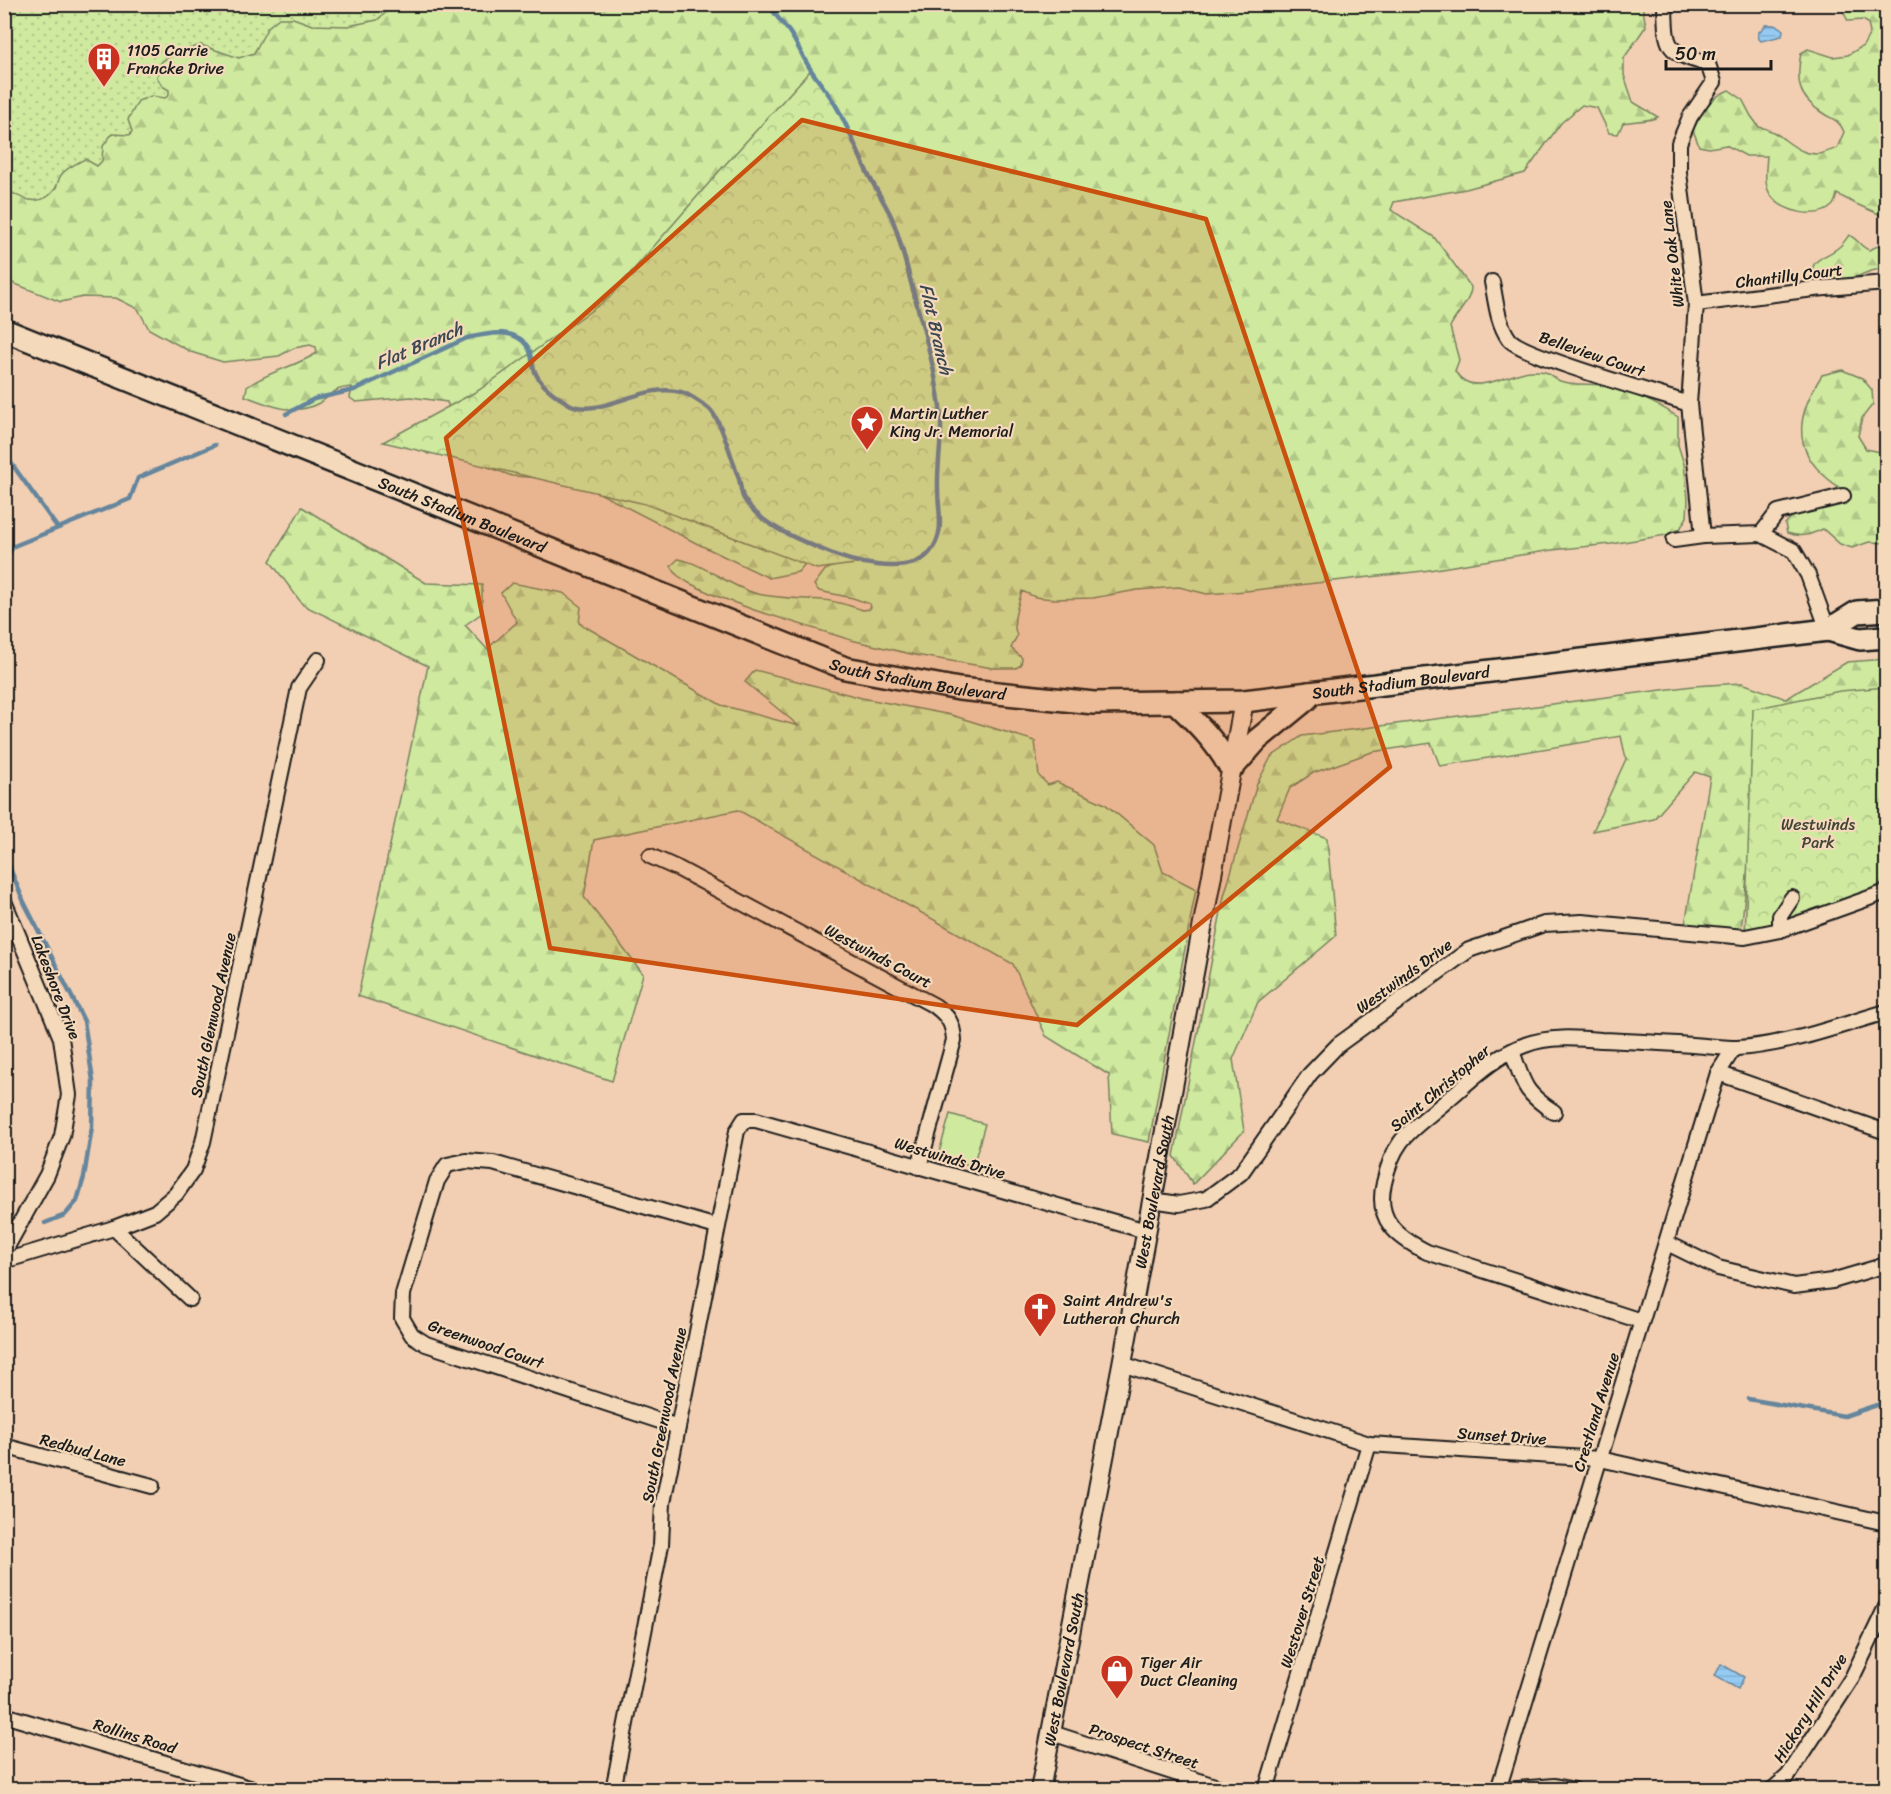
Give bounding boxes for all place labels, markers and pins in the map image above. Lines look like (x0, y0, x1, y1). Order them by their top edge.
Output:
place label: 1105 Carrie Francke Drive (127, 36, 224, 83)
building icon: 1105 Carrie Francke Drive (86, 41, 122, 88)
place label: Martin Luther King Jr. Memorial (890, 399, 1014, 446)
place icon: Martin Luther King Jr. Memorial (849, 404, 885, 451)
place label: Saint Andrew's Lutheran Church (1063, 1286, 1180, 1333)
church icon: Saint Andrew's Lutheran Church (1022, 1291, 1058, 1338)
place label: Tiger Air Duct Cleaning (1140, 1648, 1238, 1695)
shop icon: Tiger Air Duct Cleaning (1099, 1653, 1135, 1700)

